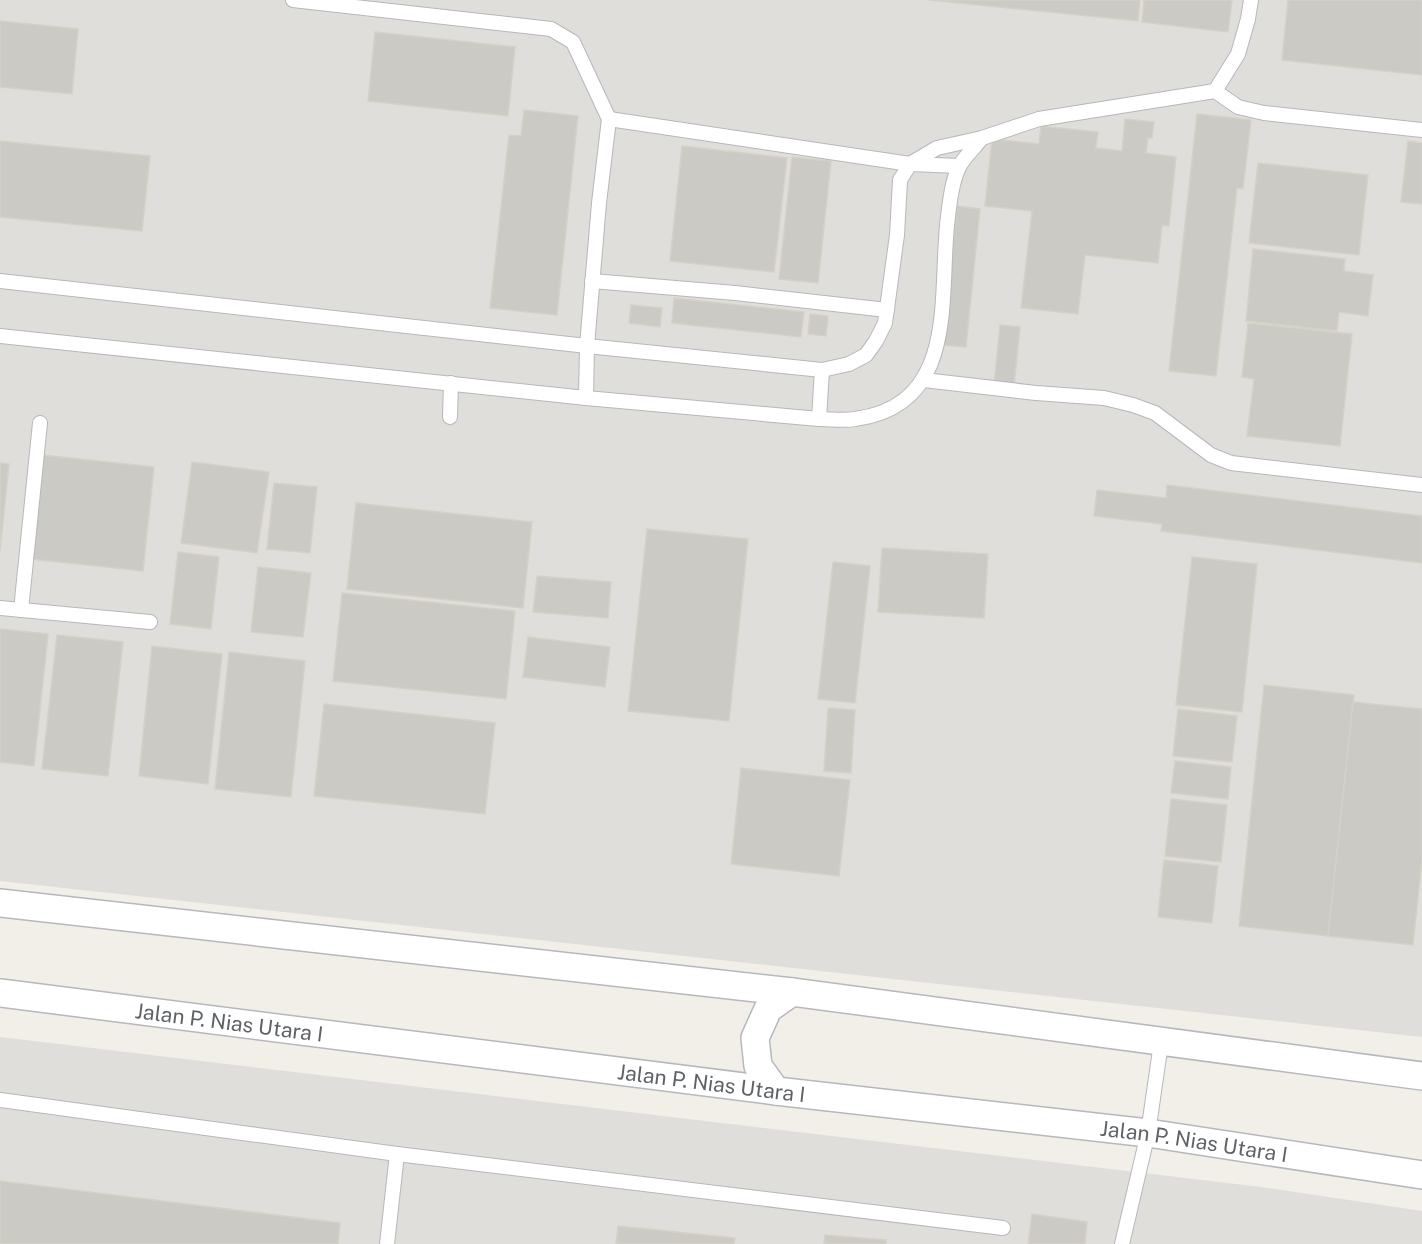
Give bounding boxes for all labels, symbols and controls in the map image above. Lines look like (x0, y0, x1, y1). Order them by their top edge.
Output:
street label: Jalan P. Nias Utara I (134, 998, 325, 1046)
street label: Jalan P. Nias Utara I (616, 1059, 807, 1107)
street label: Jalan P. Nias Utara I (1099, 1115, 1289, 1167)

